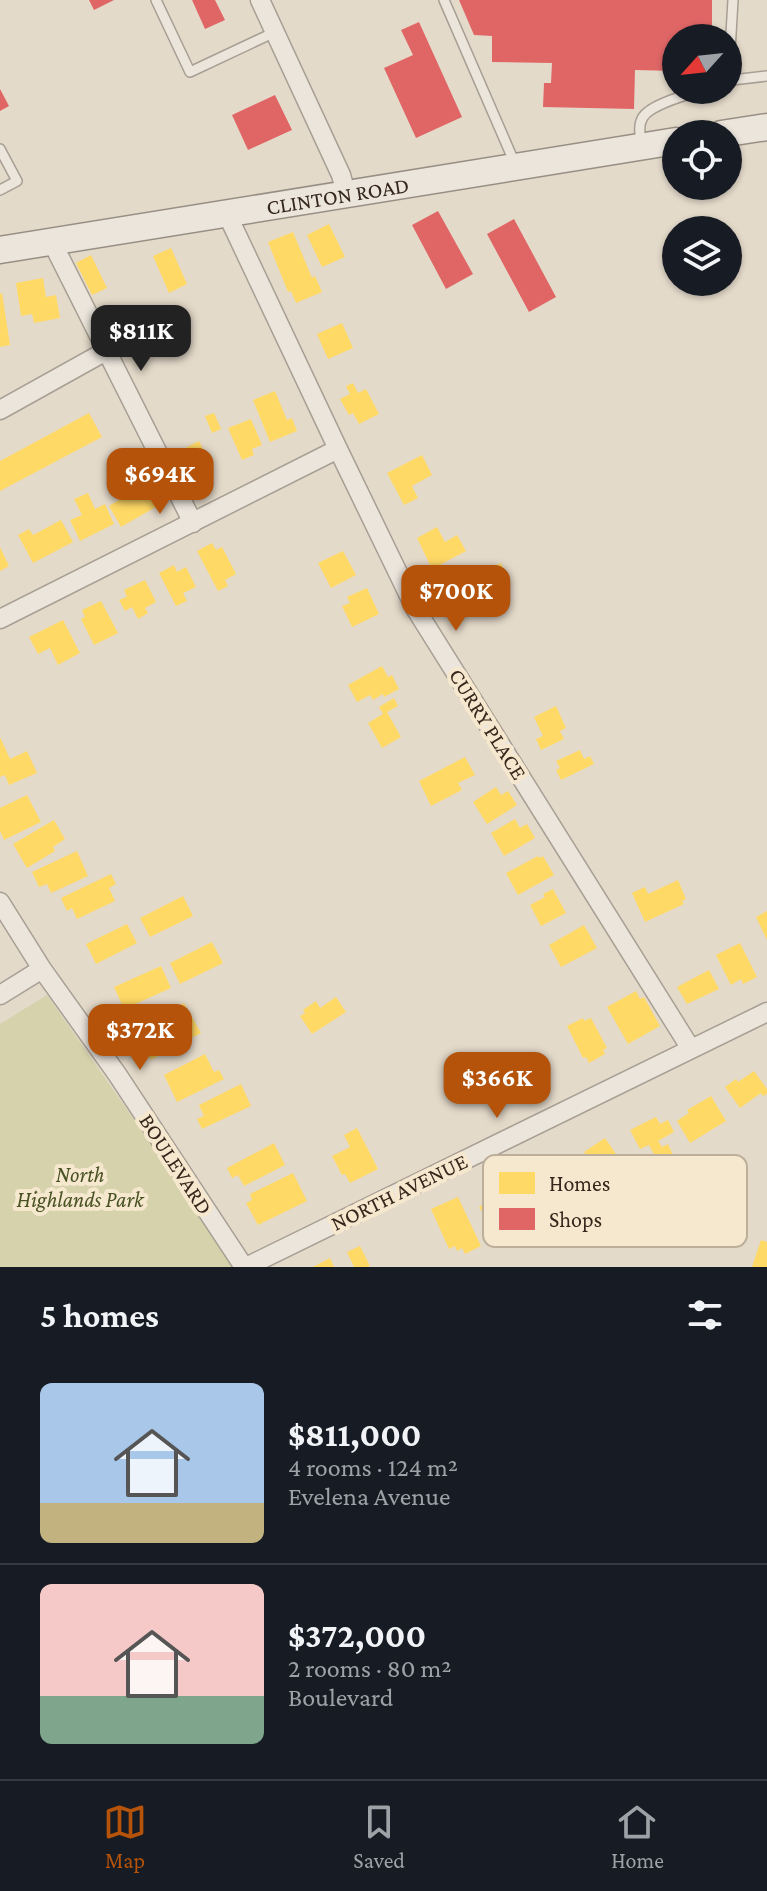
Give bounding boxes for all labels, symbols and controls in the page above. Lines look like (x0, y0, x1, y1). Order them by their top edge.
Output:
north arrow (662, 24, 742, 104)
map controls (662, 24, 742, 296)
button: locate (662, 120, 742, 200)
street label: CLINTON ROAD (265, 172, 411, 219)
button: layers (662, 216, 742, 296)
pin: $811K (85, 305, 197, 373)
text: $811K (109, 316, 173, 345)
pin: $694K (104, 448, 216, 516)
text: $694K (125, 459, 195, 488)
pin: $700K (400, 565, 512, 633)
text: $700K (419, 576, 493, 605)
street label: CURRY PLACE (444, 664, 532, 784)
pin: $372K (84, 1004, 196, 1072)
text: $372K (106, 1015, 174, 1044)
pin: $366K (441, 1052, 553, 1120)
text: $366K (462, 1063, 532, 1092)
street label: BOULEVARD (134, 1109, 218, 1219)
street label: NORTH AVENUE (327, 1148, 471, 1236)
legend (483, 1155, 747, 1247)
park label: North Highlands Park (16, 1162, 145, 1212)
text: Homes (549, 1171, 610, 1196)
text: Shops (549, 1207, 602, 1232)
icon: filters (683, 1293, 727, 1337)
text: 5 homes (40, 1297, 159, 1334)
icon: home (104, 1415, 200, 1511)
text: $811,000 (288, 1416, 421, 1453)
text: 4 rooms · 124 m² (288, 1453, 458, 1482)
text: Evelena Avenue (288, 1482, 450, 1511)
icon: home (104, 1616, 200, 1712)
text: $372,000 (288, 1617, 426, 1654)
text: 2 rooms · 80 m² (288, 1654, 451, 1683)
text: Boulevard (288, 1683, 393, 1712)
tab: Map (103, 1800, 147, 1873)
tab: Saved (353, 1800, 405, 1873)
tab: Home (611, 1800, 664, 1873)

